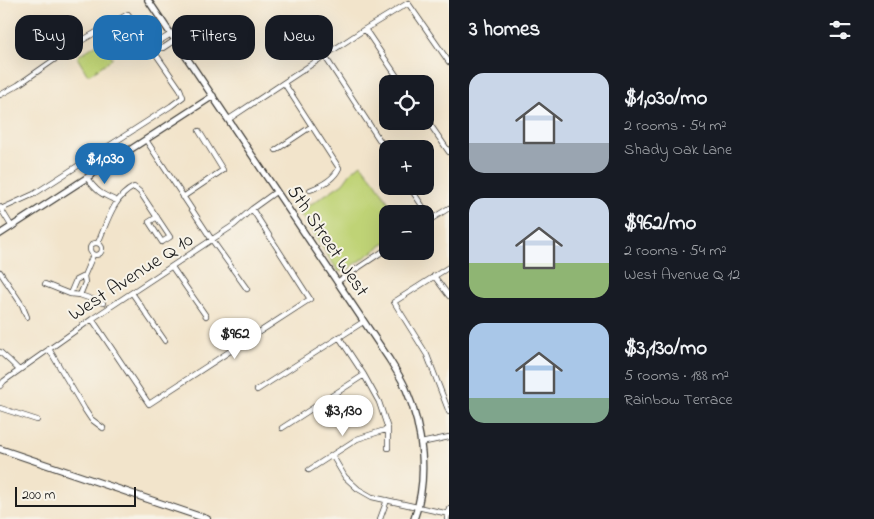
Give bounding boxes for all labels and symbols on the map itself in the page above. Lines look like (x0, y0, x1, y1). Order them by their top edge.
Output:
pin: $1,030 (64, 142, 146, 185)
street label: 5th Street West (279, 180, 375, 303)
street label: West Avenue Q 10 (63, 227, 200, 329)
pin: $962 (205, 318, 265, 360)
pin: $3,130 (302, 394, 384, 437)
scale bar (15, 484, 136, 507)

